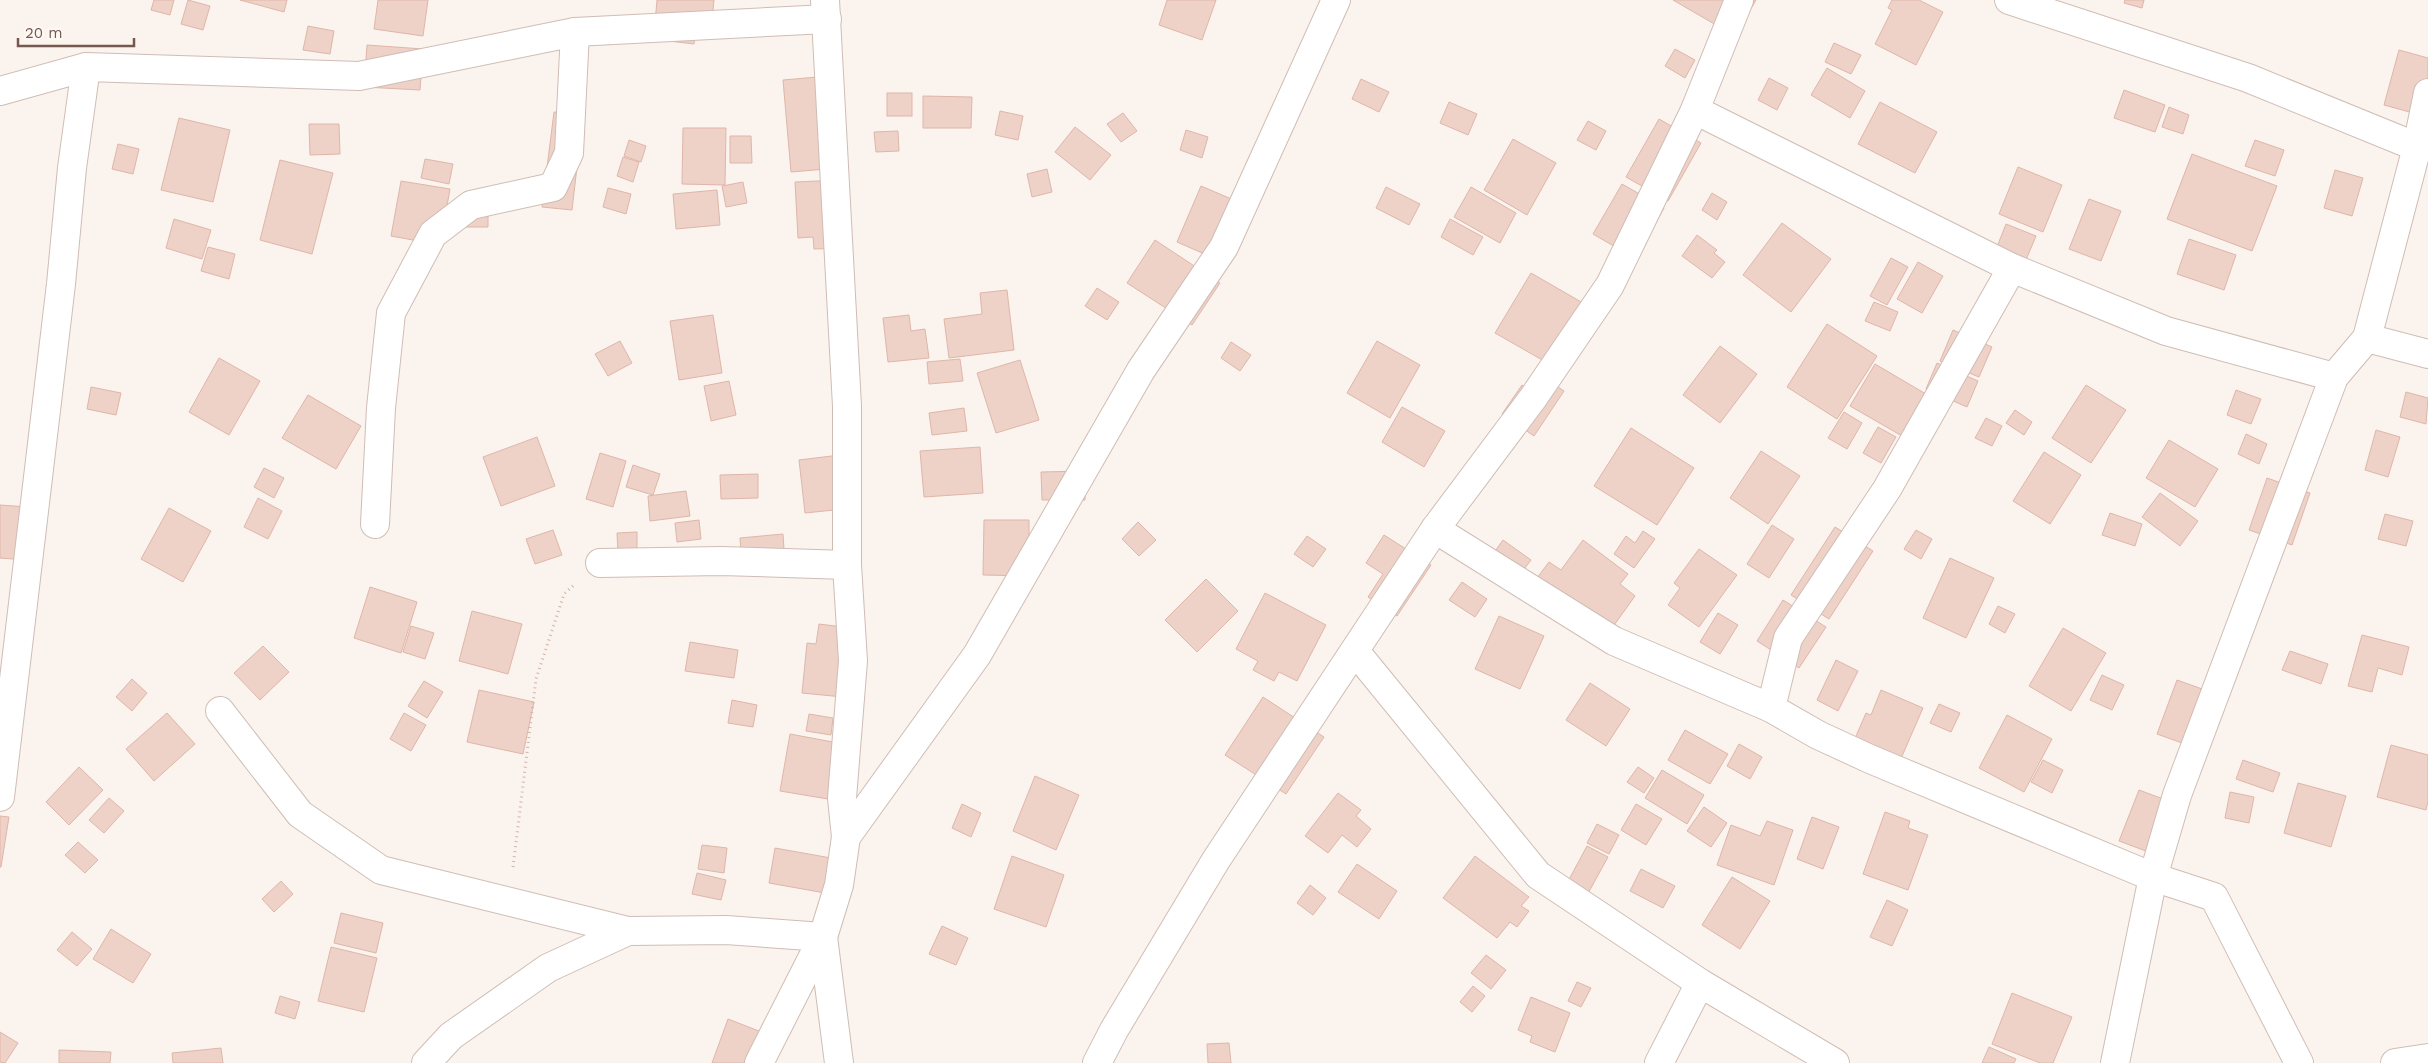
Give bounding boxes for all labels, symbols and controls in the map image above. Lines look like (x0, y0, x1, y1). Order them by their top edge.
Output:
scale bar (18, 15, 134, 47)
text: 20 m (25, 24, 63, 42)

